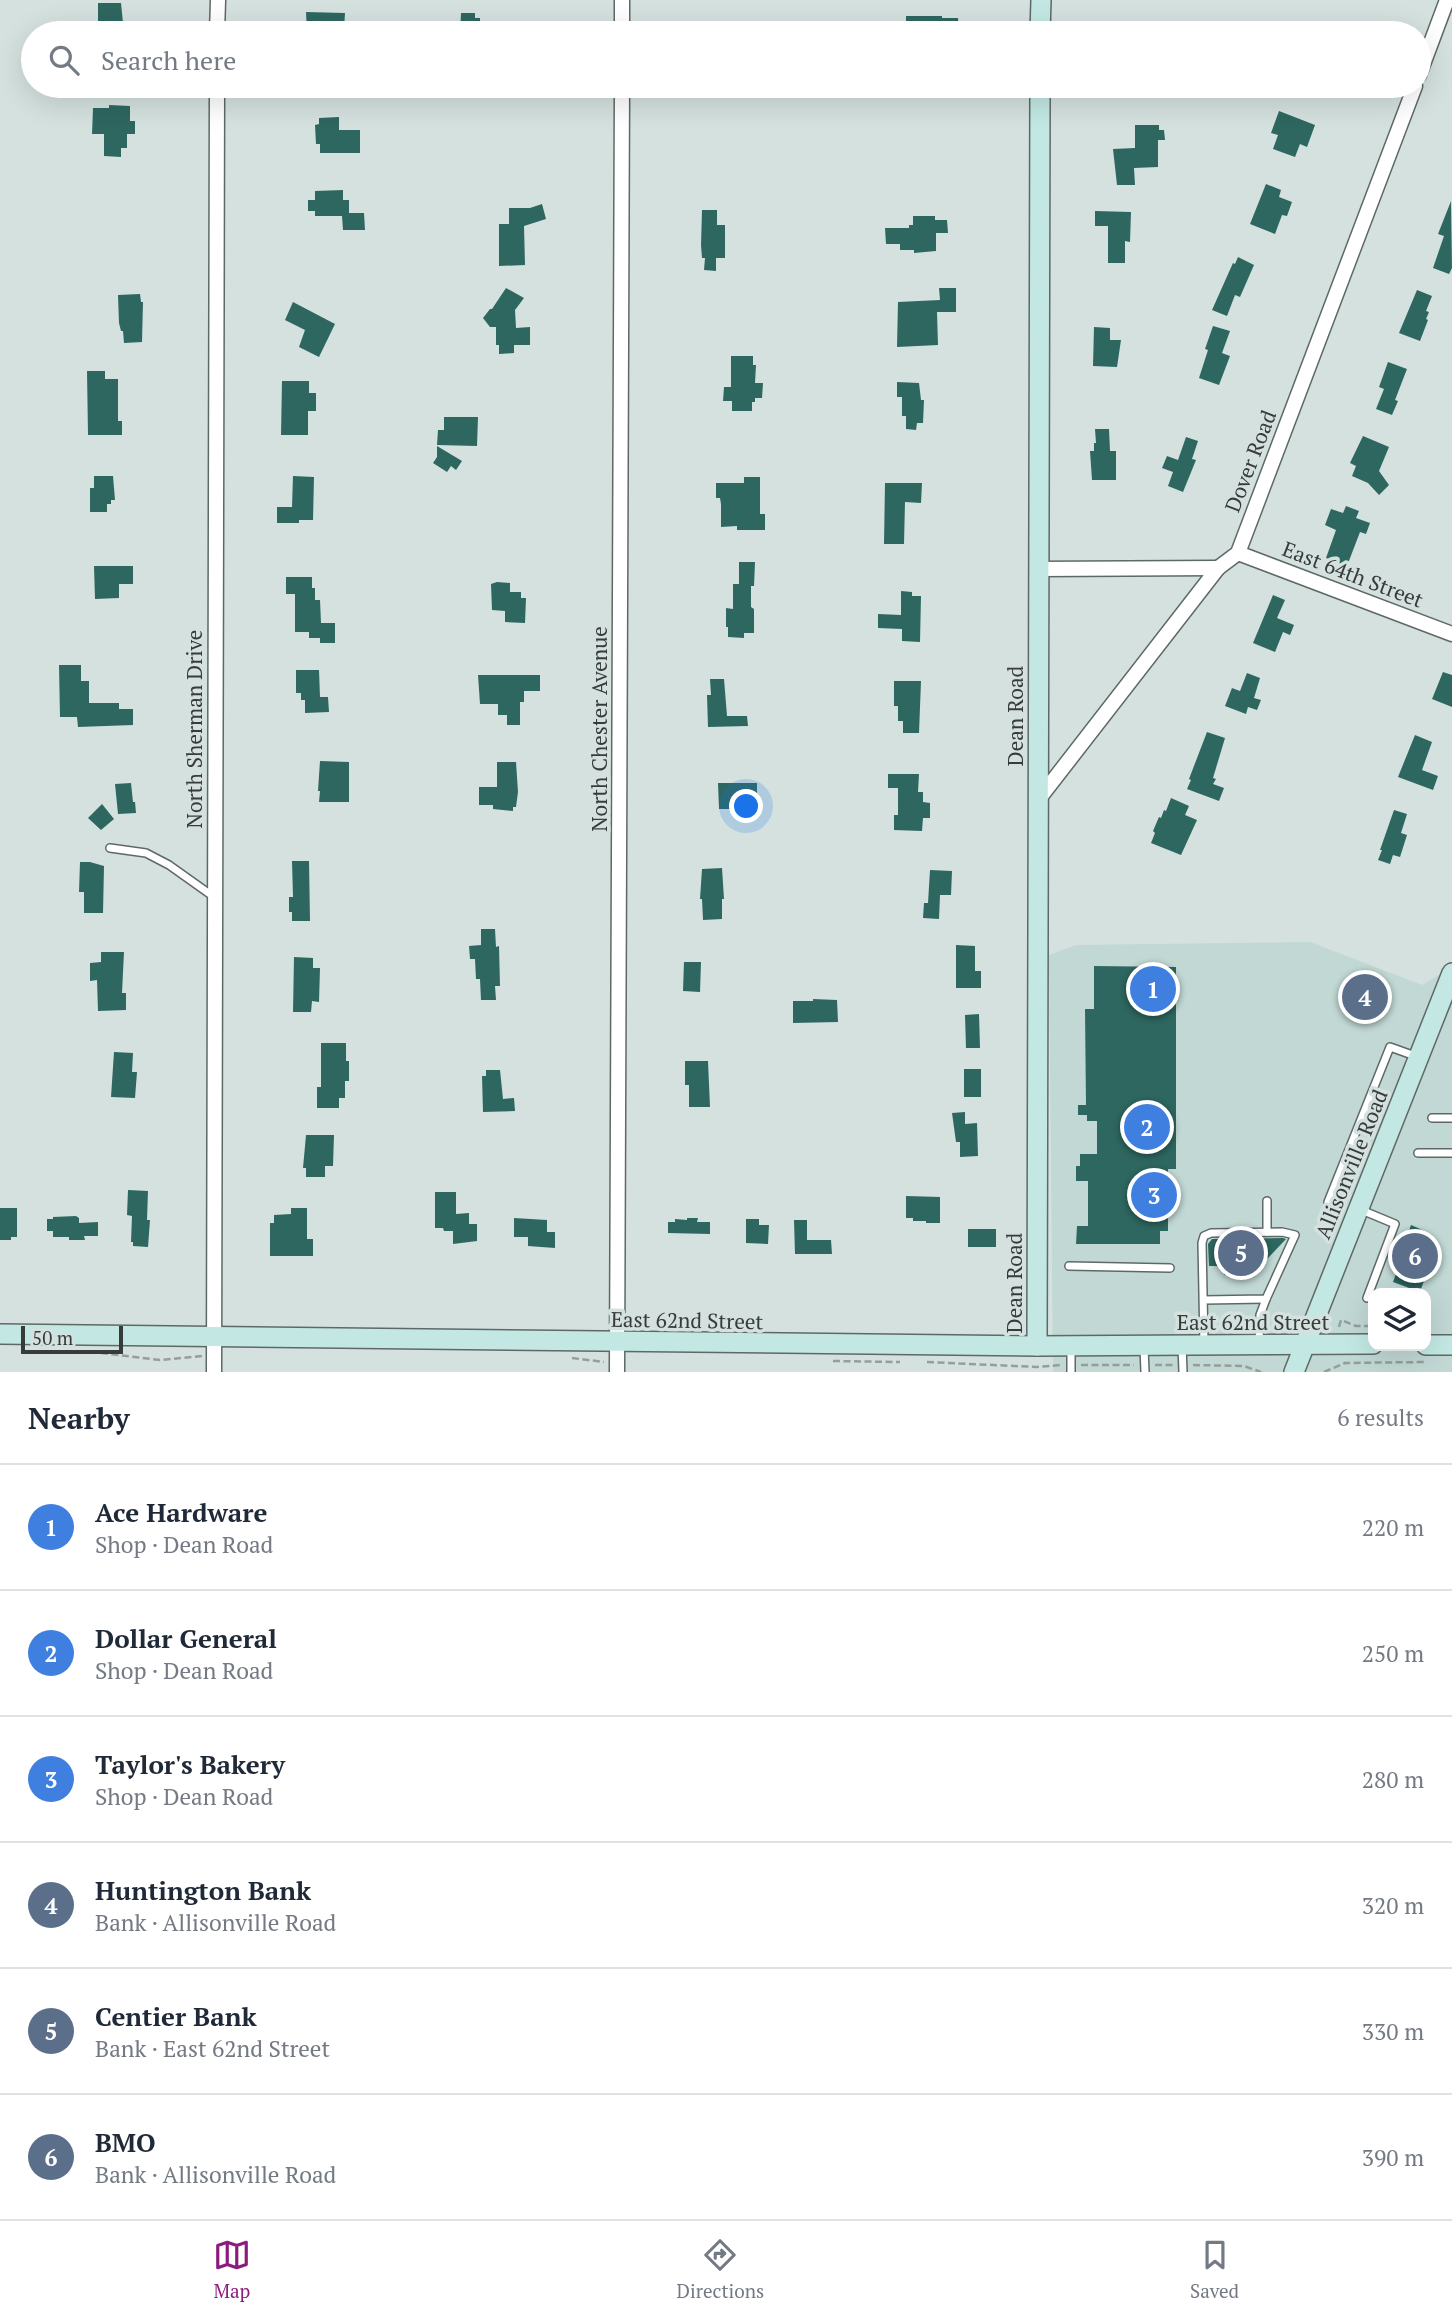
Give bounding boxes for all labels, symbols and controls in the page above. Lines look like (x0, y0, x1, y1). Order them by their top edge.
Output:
search box (21, 21, 1431, 98)
icon: search (45, 41, 83, 79)
text: Search here (101, 43, 236, 77)
street label: Dover Road (1218, 406, 1282, 516)
street label: East 64th Street (1279, 534, 1428, 614)
street label: North Chester Avenue (585, 626, 613, 832)
street label: North Sherman Drive (180, 630, 208, 828)
street label: Dean Road (1001, 665, 1029, 766)
your location (729, 789, 763, 823)
pin: 1 (1130, 963, 1176, 1015)
pin: 4 (1342, 971, 1388, 1023)
street label: Allisonville Road (1308, 1085, 1394, 1243)
pin: 2 (1124, 1101, 1170, 1153)
pin: 3 (1131, 1169, 1177, 1221)
pin: 5 (1218, 1227, 1264, 1279)
pin: 6 (1392, 1230, 1438, 1282)
street label: Dean Road (1000, 1232, 1028, 1333)
map controls (1368, 1288, 1431, 1351)
button: layers (1368, 1288, 1431, 1351)
street label: East 62nd Street (611, 1305, 764, 1335)
street label: East 62nd Street (1177, 1308, 1329, 1336)
scale bar (21, 1323, 122, 1355)
text: 50 m (32, 1325, 73, 1350)
text: Nearby (28, 1398, 130, 1438)
text: 6 results (1337, 1402, 1424, 1433)
text: Ace Hardware (95, 1495, 267, 1529)
text: 1 (45, 1512, 58, 1543)
text: 220 m (1362, 1512, 1424, 1543)
text: Shop · Dean Road (95, 1529, 273, 1560)
text: Dollar General (95, 1621, 277, 1655)
text: 2 (45, 1638, 58, 1669)
text: 250 m (1362, 1638, 1424, 1669)
text: Shop · Dean Road (95, 1655, 273, 1686)
text: Taylor's Bakery (95, 1747, 285, 1781)
text: 3 (45, 1764, 58, 1795)
text: 280 m (1362, 1764, 1424, 1795)
text: Shop · Dean Road (95, 1781, 273, 1812)
text: Huntington Bank (95, 1873, 311, 1907)
text: 4 (45, 1890, 58, 1921)
text: 320 m (1362, 1890, 1424, 1921)
text: Bank · Allisonville Road (95, 1907, 336, 1938)
text: Centier Bank (95, 1999, 257, 2033)
text: 5 (45, 2016, 58, 2047)
text: 330 m (1362, 2016, 1424, 2047)
text: Bank · East 62nd Street (95, 2033, 330, 2064)
text: BMO (95, 2125, 156, 2159)
text: 6 (45, 2142, 58, 2173)
text: 390 m (1362, 2142, 1424, 2173)
text: Bank · Allisonville Road (95, 2159, 336, 2190)
tab: Map (213, 2236, 251, 2303)
tab: Directions (677, 2236, 764, 2303)
tab: Saved (1190, 2236, 1239, 2303)

